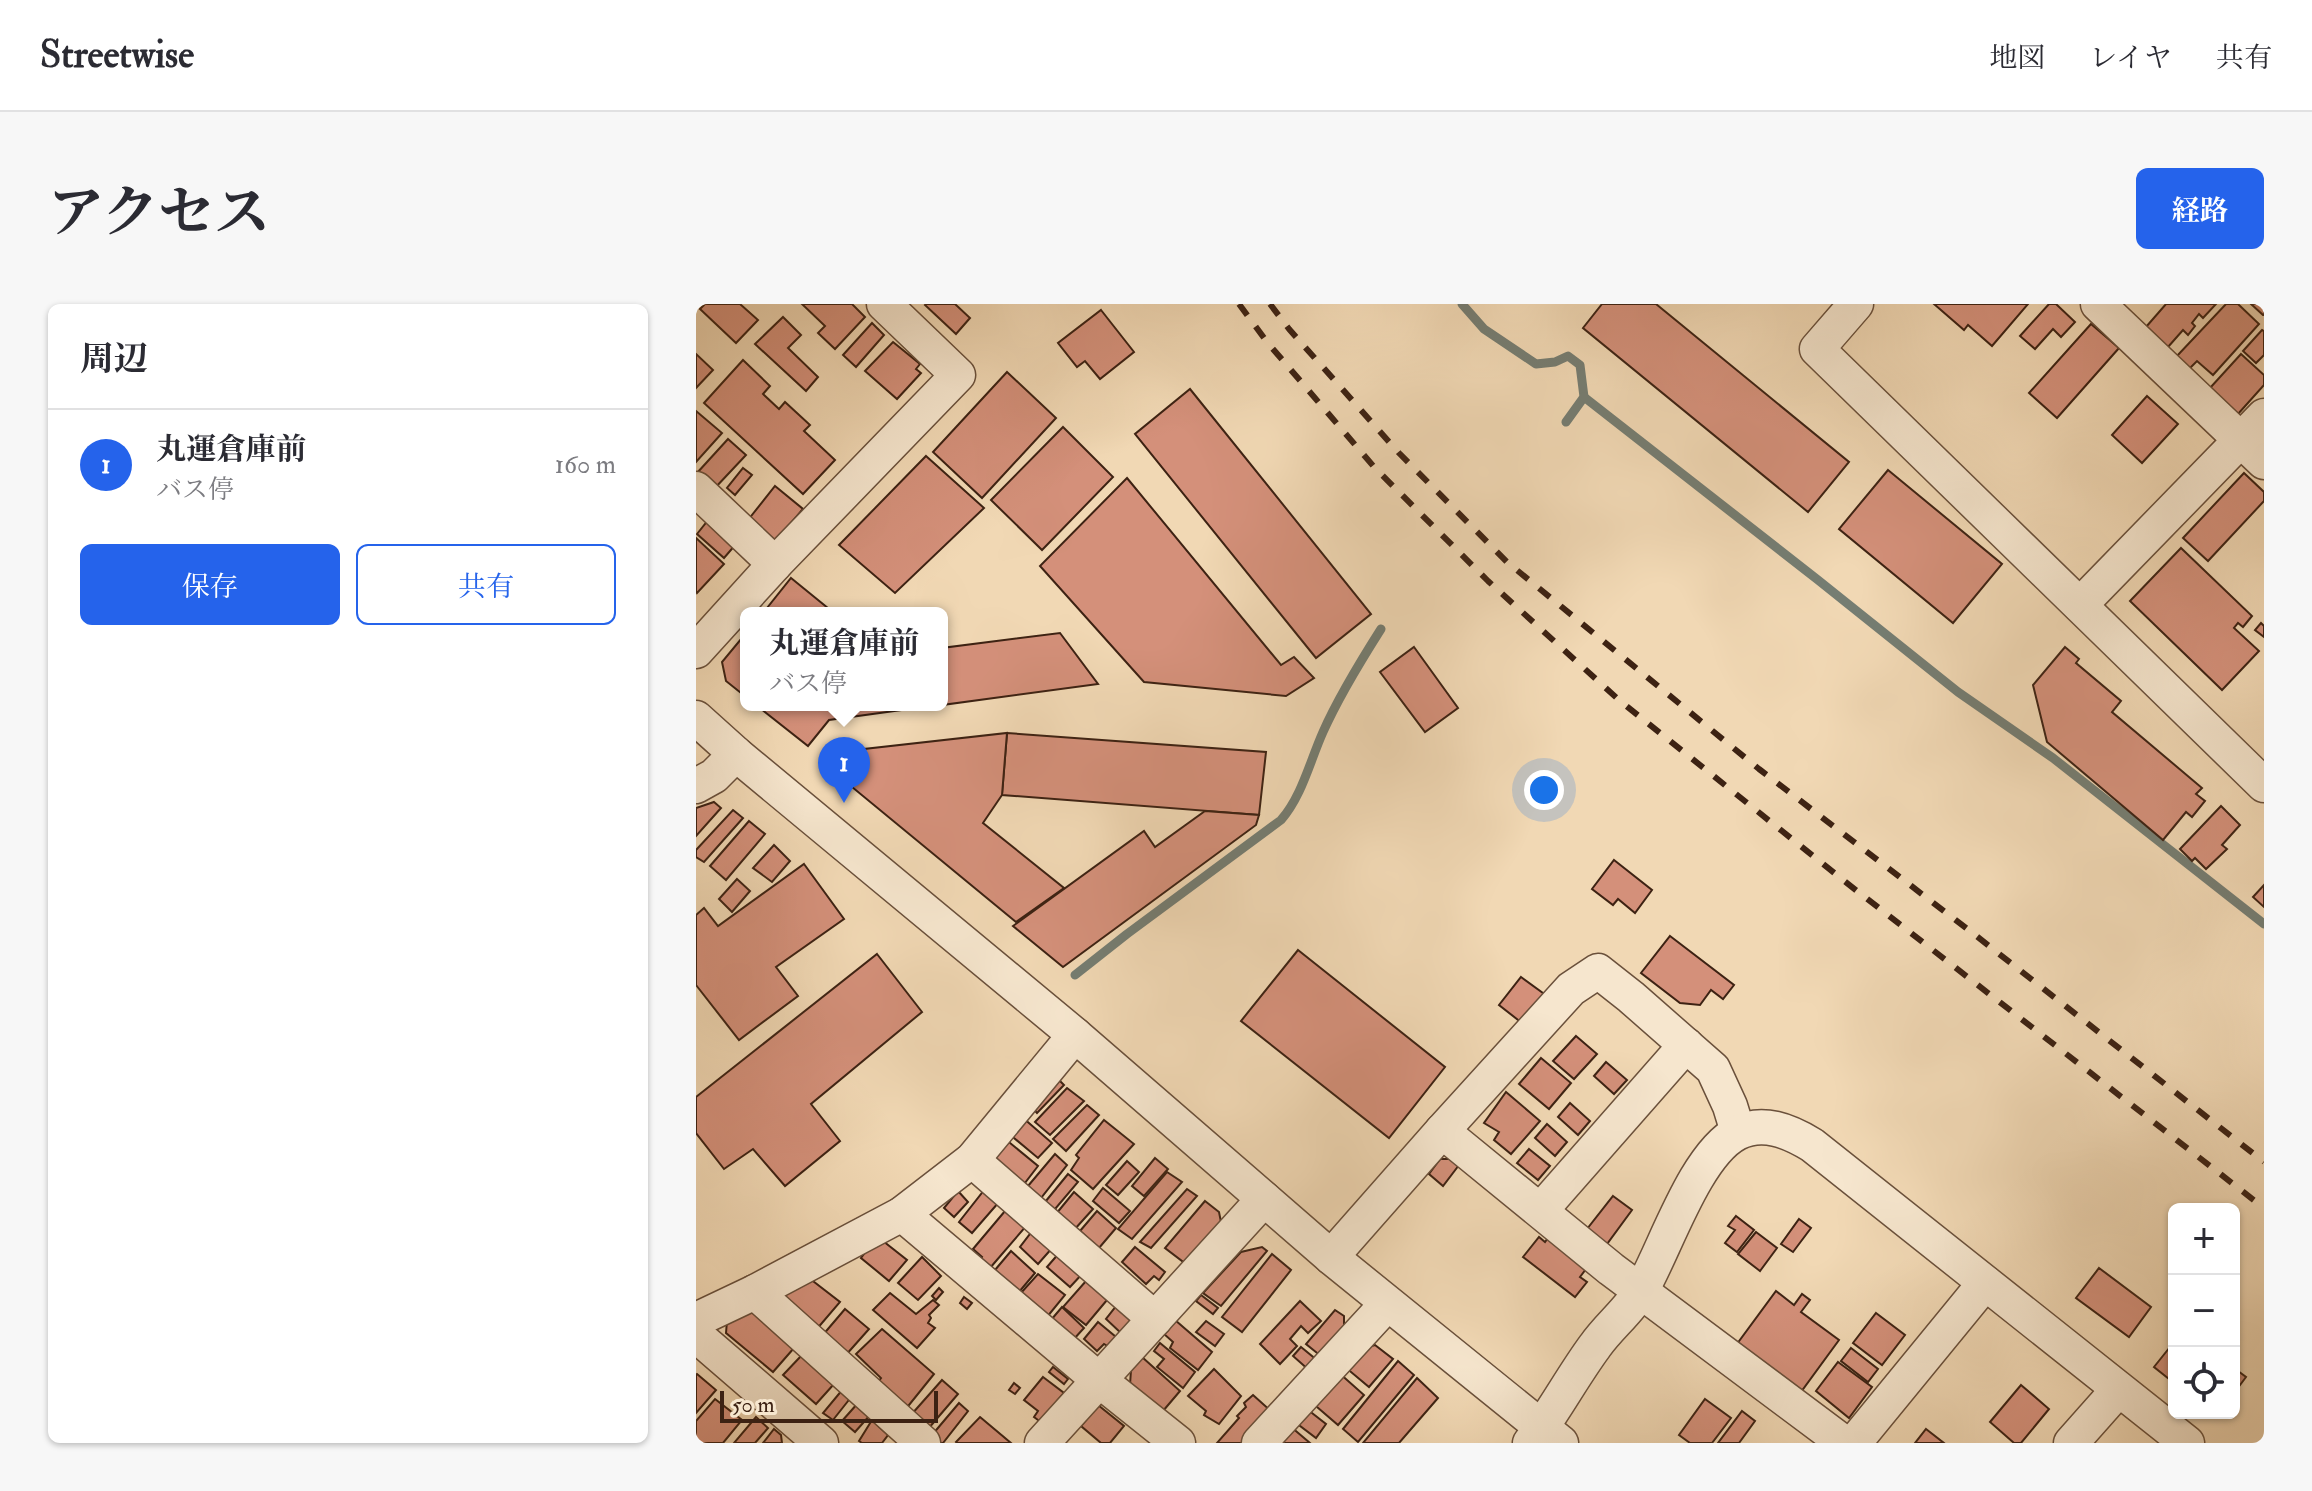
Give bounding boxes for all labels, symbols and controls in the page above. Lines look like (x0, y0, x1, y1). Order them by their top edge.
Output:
text: Streetwise (40, 31, 194, 79)
text: 地図 (1989, 41, 2045, 76)
text: レイヤ (2089, 41, 2172, 76)
text: 共有 (2216, 41, 2272, 76)
button: 経路 (2136, 168, 2264, 249)
text: アクセス (48, 178, 270, 249)
text: 周辺 (80, 338, 148, 381)
text: 丸運倉庫前 (156, 431, 306, 468)
text: 1 (101, 449, 111, 481)
text: 160 m (555, 449, 616, 481)
text: バス停 (156, 474, 234, 506)
button: 保存 (80, 544, 340, 625)
button: 共有 (356, 544, 616, 625)
popup (740, 607, 948, 711)
text: 丸運倉庫前 (769, 625, 919, 662)
text: バス停 (769, 668, 847, 700)
pin: 1 (818, 737, 870, 803)
your location (1524, 770, 1564, 810)
map controls (2168, 1203, 2240, 1419)
button: + (2168, 1203, 2240, 1275)
button: − (2168, 1275, 2240, 1347)
button: locate (2168, 1347, 2240, 1419)
scale bar (720, 1387, 938, 1423)
text: 50 m (732, 1391, 774, 1419)

